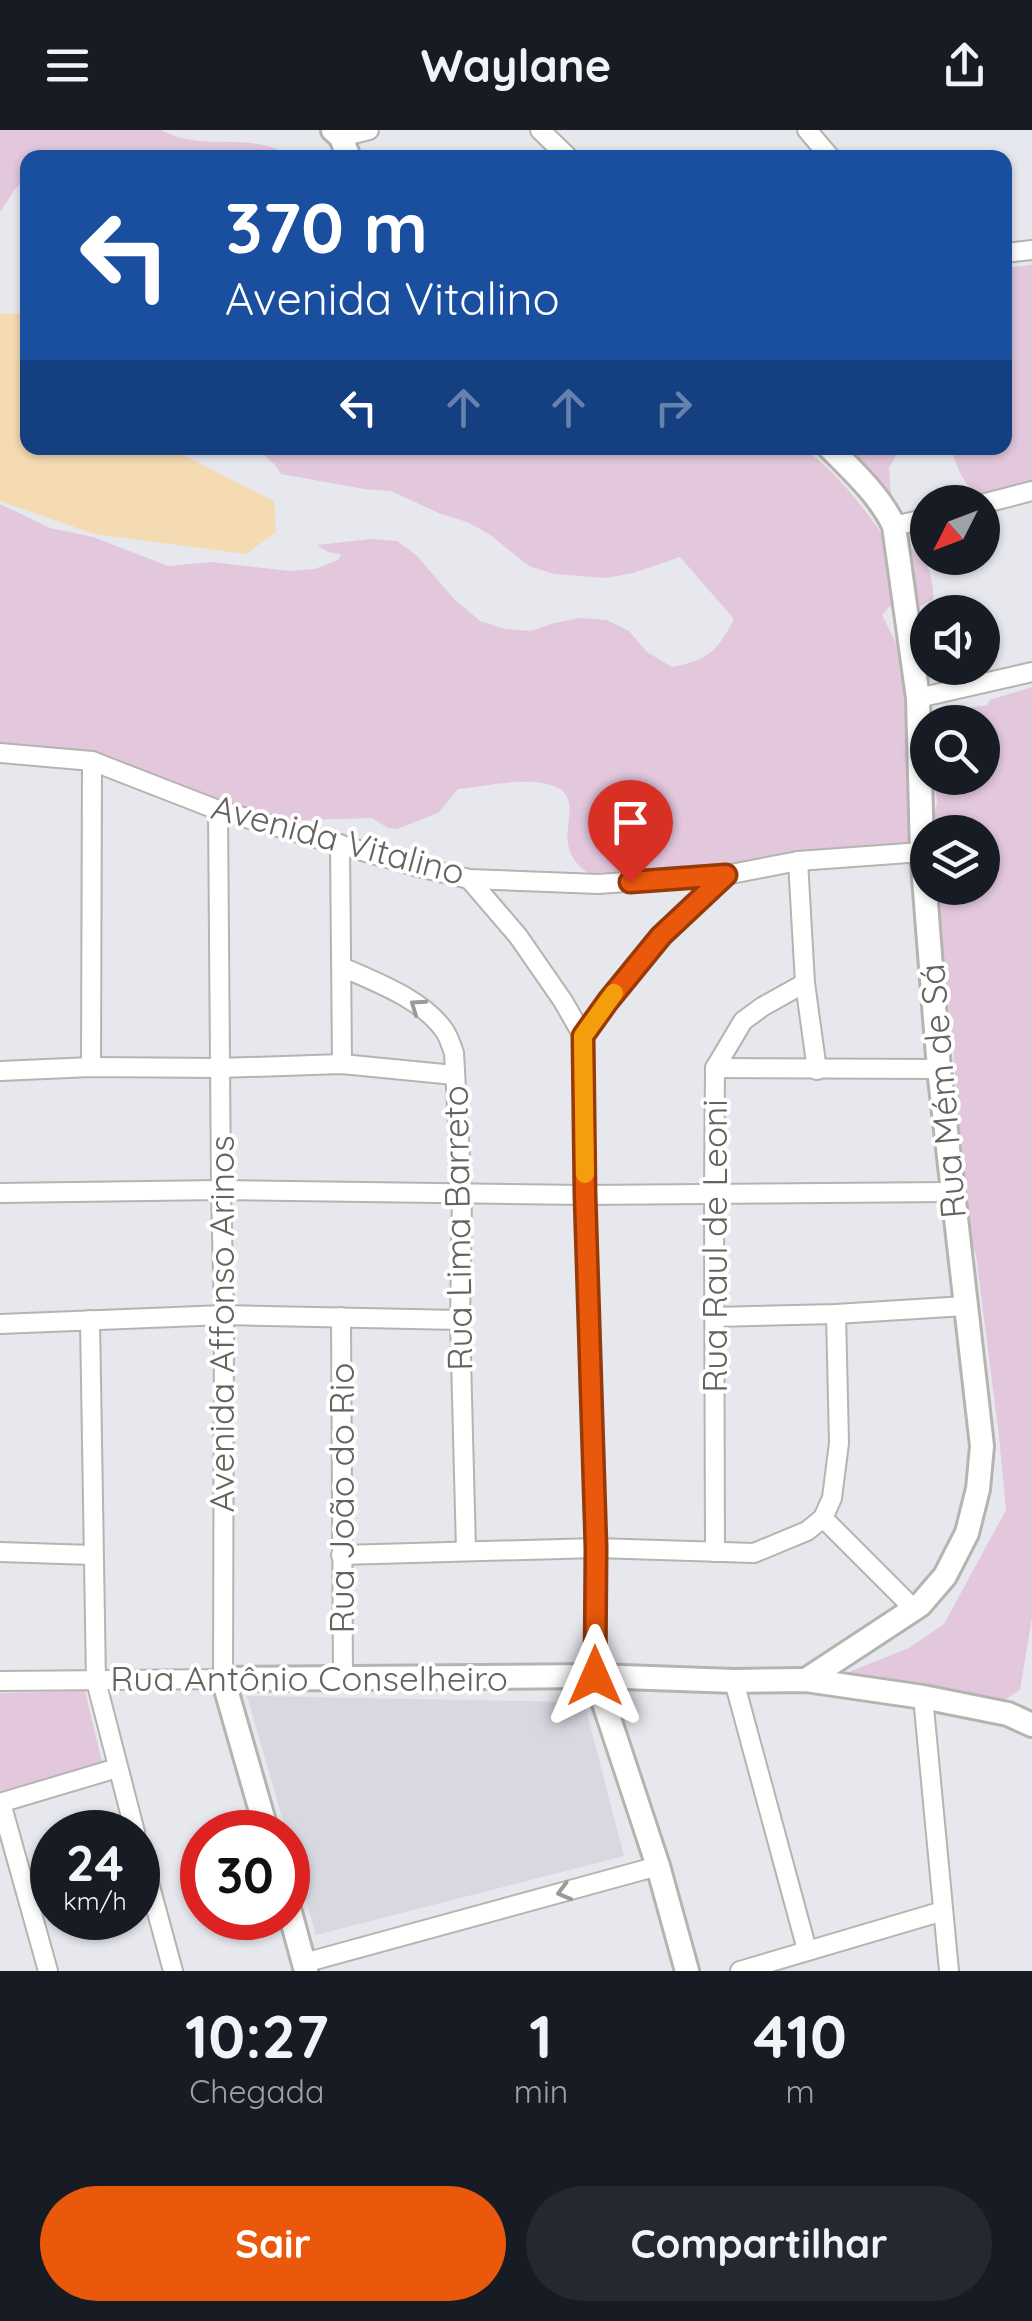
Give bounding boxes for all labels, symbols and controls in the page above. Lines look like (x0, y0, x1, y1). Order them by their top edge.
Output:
text: Waylane (421, 37, 611, 93)
icon: menu (40, 38, 95, 93)
icon: share (937, 38, 992, 93)
text: 370 m (225, 183, 428, 271)
icon: left (60, 190, 190, 320)
text: Avenida Vitalino (225, 270, 560, 326)
icon: left (331, 380, 386, 435)
icon: ahead (436, 380, 491, 435)
icon: ahead (541, 380, 596, 435)
icon: right (646, 380, 701, 435)
north arrow (910, 485, 1000, 575)
map controls (910, 485, 1000, 905)
button: sound (910, 595, 1000, 685)
button: search (910, 705, 1000, 795)
pin (588, 780, 673, 883)
street label: Avenida Vitalino (207, 784, 470, 894)
icon: arrive (603, 795, 658, 850)
button: layers (910, 815, 1000, 905)
street label: Rua Mém de Sá (909, 962, 975, 1220)
one-way arrow (409, 1000, 428, 1018)
street label: Rua Lima Barreto (433, 1085, 481, 1371)
street label: Rua Raul de Leoni (692, 1099, 736, 1393)
street label: Avenida Affonso Arinos (199, 1135, 243, 1513)
street label: Rua João do Rio (319, 1363, 363, 1633)
position arrow (543, 1624, 647, 1728)
street label: Rua Antônio Conselheiro (110, 1656, 508, 1700)
speed limit sign: 30 (180, 1810, 310, 1940)
text: 24 (66, 1831, 124, 1894)
one-way arrow (556, 1880, 573, 1901)
text: km/h (63, 1885, 127, 1916)
text: 10:27 (185, 1998, 329, 2073)
text: 1 (529, 1998, 553, 2073)
text: 410 (753, 1998, 847, 2073)
text: Chegada (189, 2071, 324, 2111)
text: min (514, 2071, 568, 2111)
text: m (786, 2071, 815, 2111)
button: Sair (40, 2186, 506, 2301)
button: Compartilhar (526, 2186, 992, 2301)

